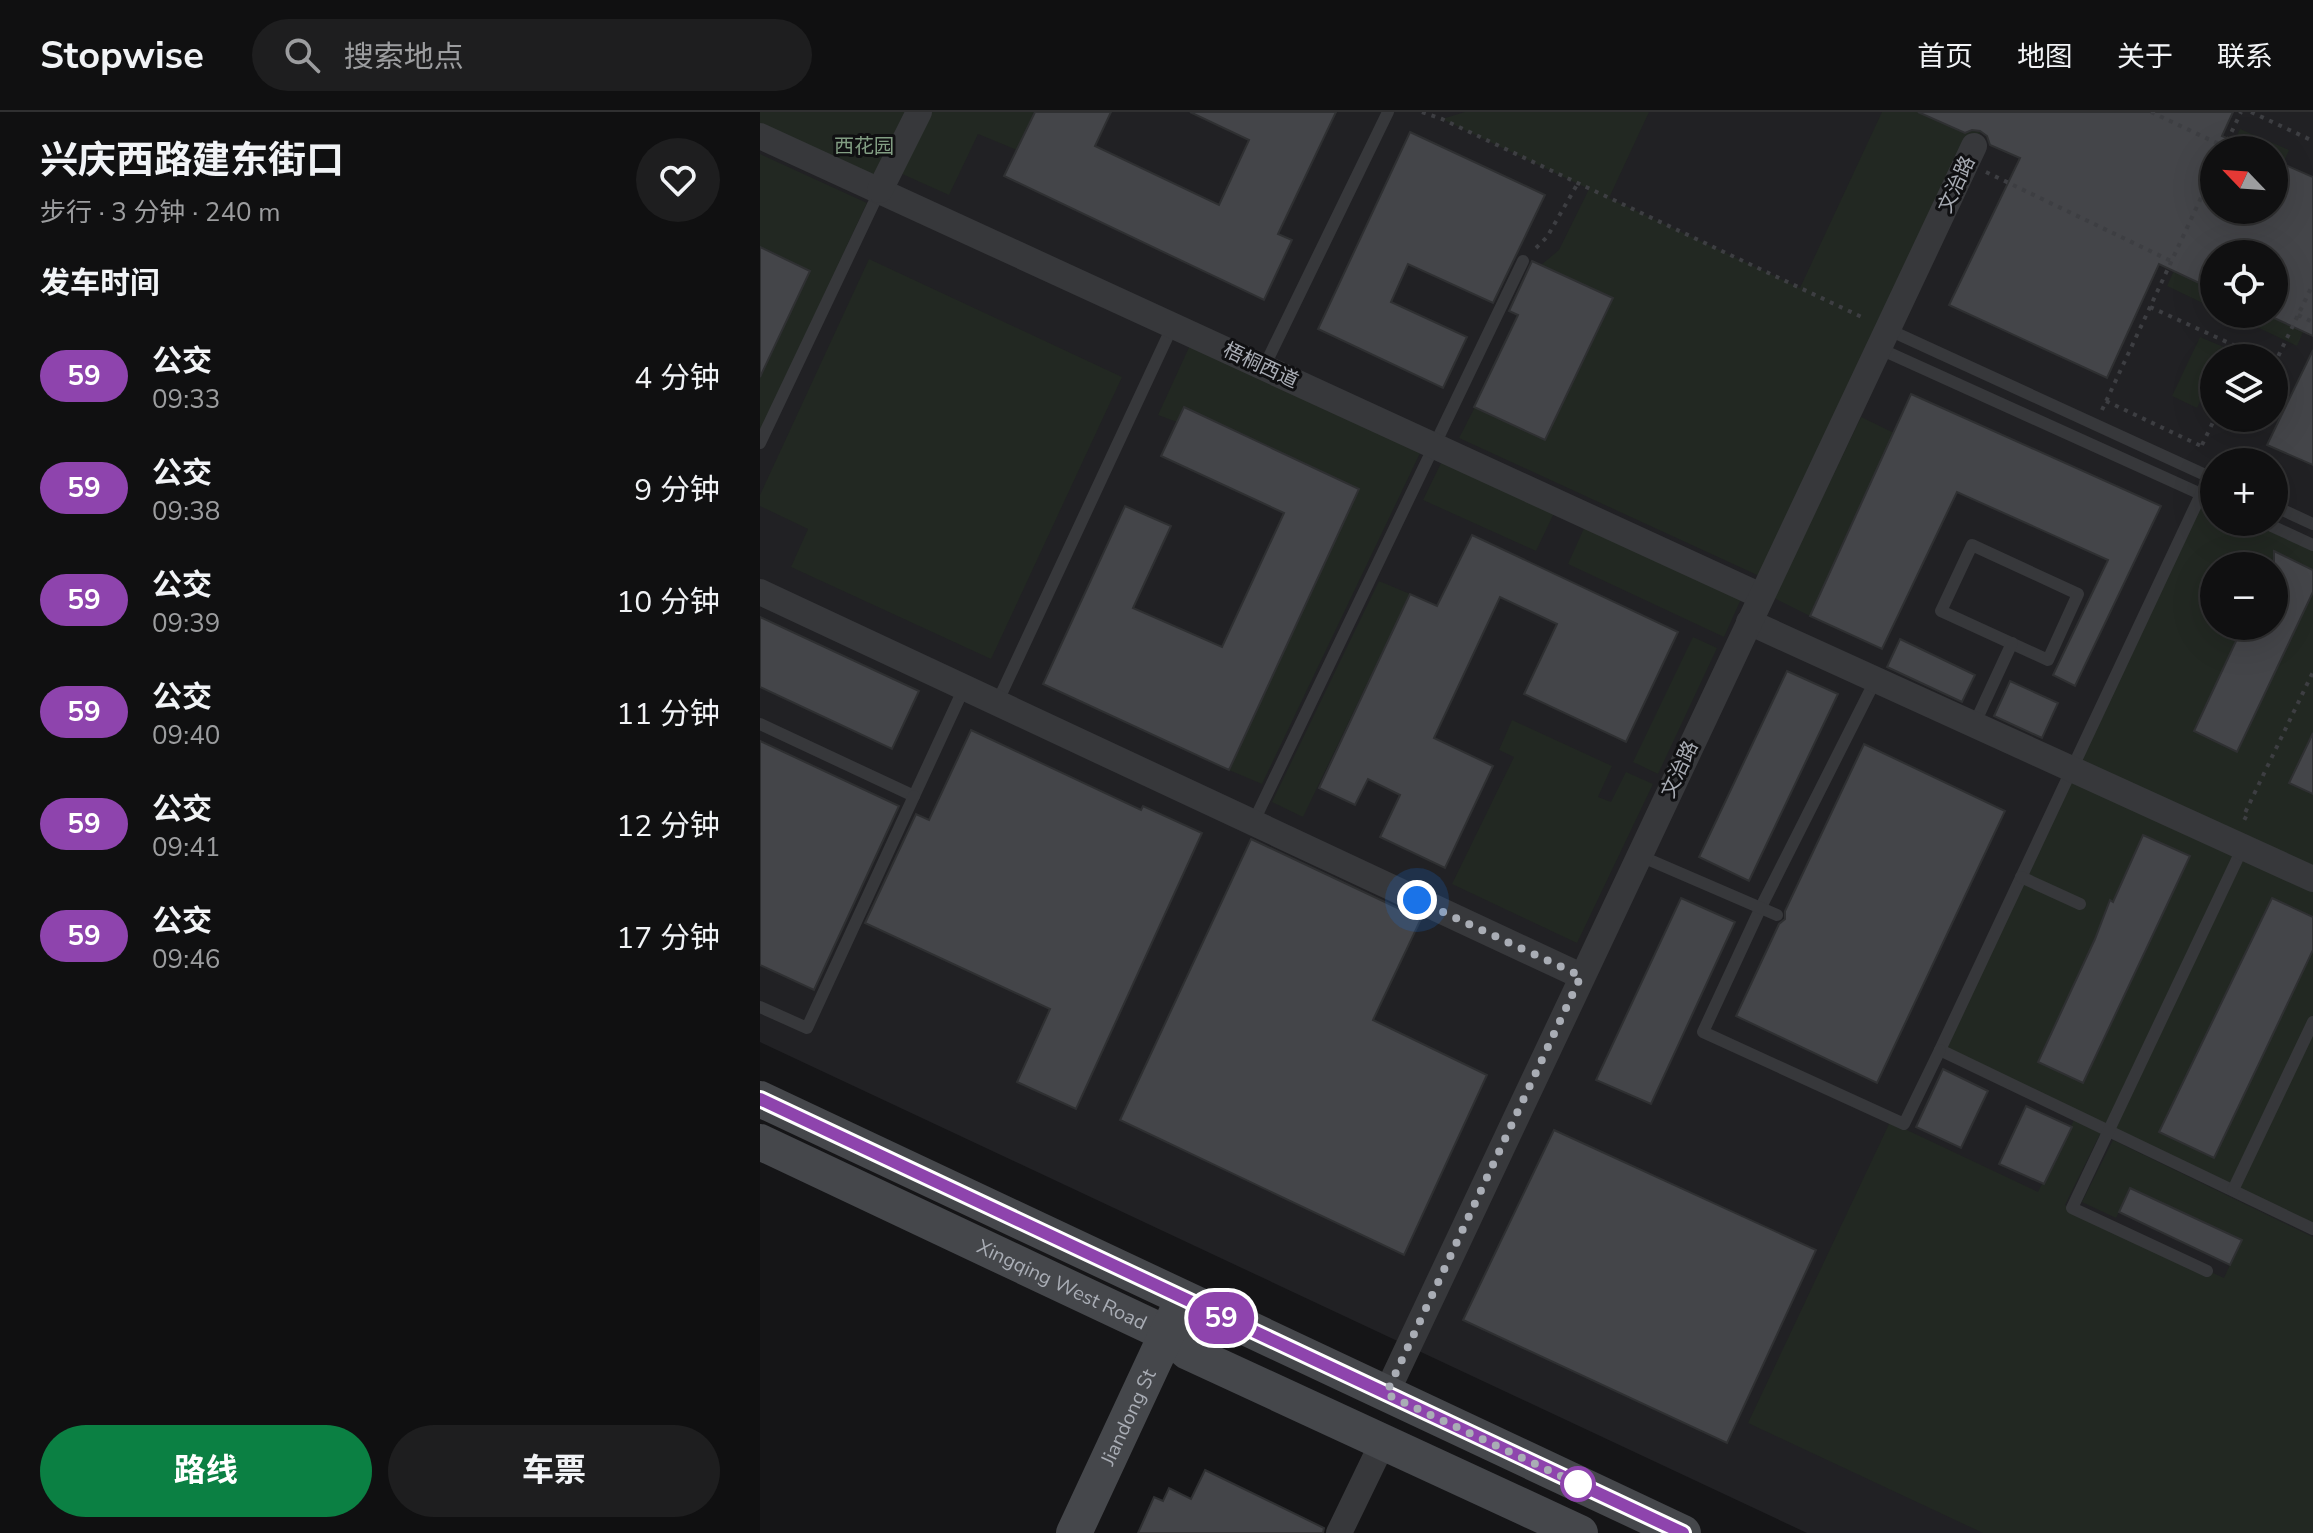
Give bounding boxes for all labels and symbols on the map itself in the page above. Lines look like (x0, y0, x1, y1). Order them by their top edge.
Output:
park label: 西花园 (834, 133, 894, 160)
north arrow (2200, 136, 2288, 224)
street label: 文治路 (1932, 151, 1981, 217)
street label: 梧桐西道 (1219, 336, 1303, 395)
street label: 文治路 (1655, 736, 1704, 802)
your location (1397, 880, 1437, 920)
street label: Xingqing West Road (972, 1233, 1151, 1337)
line badge: 59 (1185, 1292, 1257, 1344)
street label: Jiandong St (1094, 1364, 1163, 1471)
unlabelled marker (1561, 1467, 1595, 1501)

